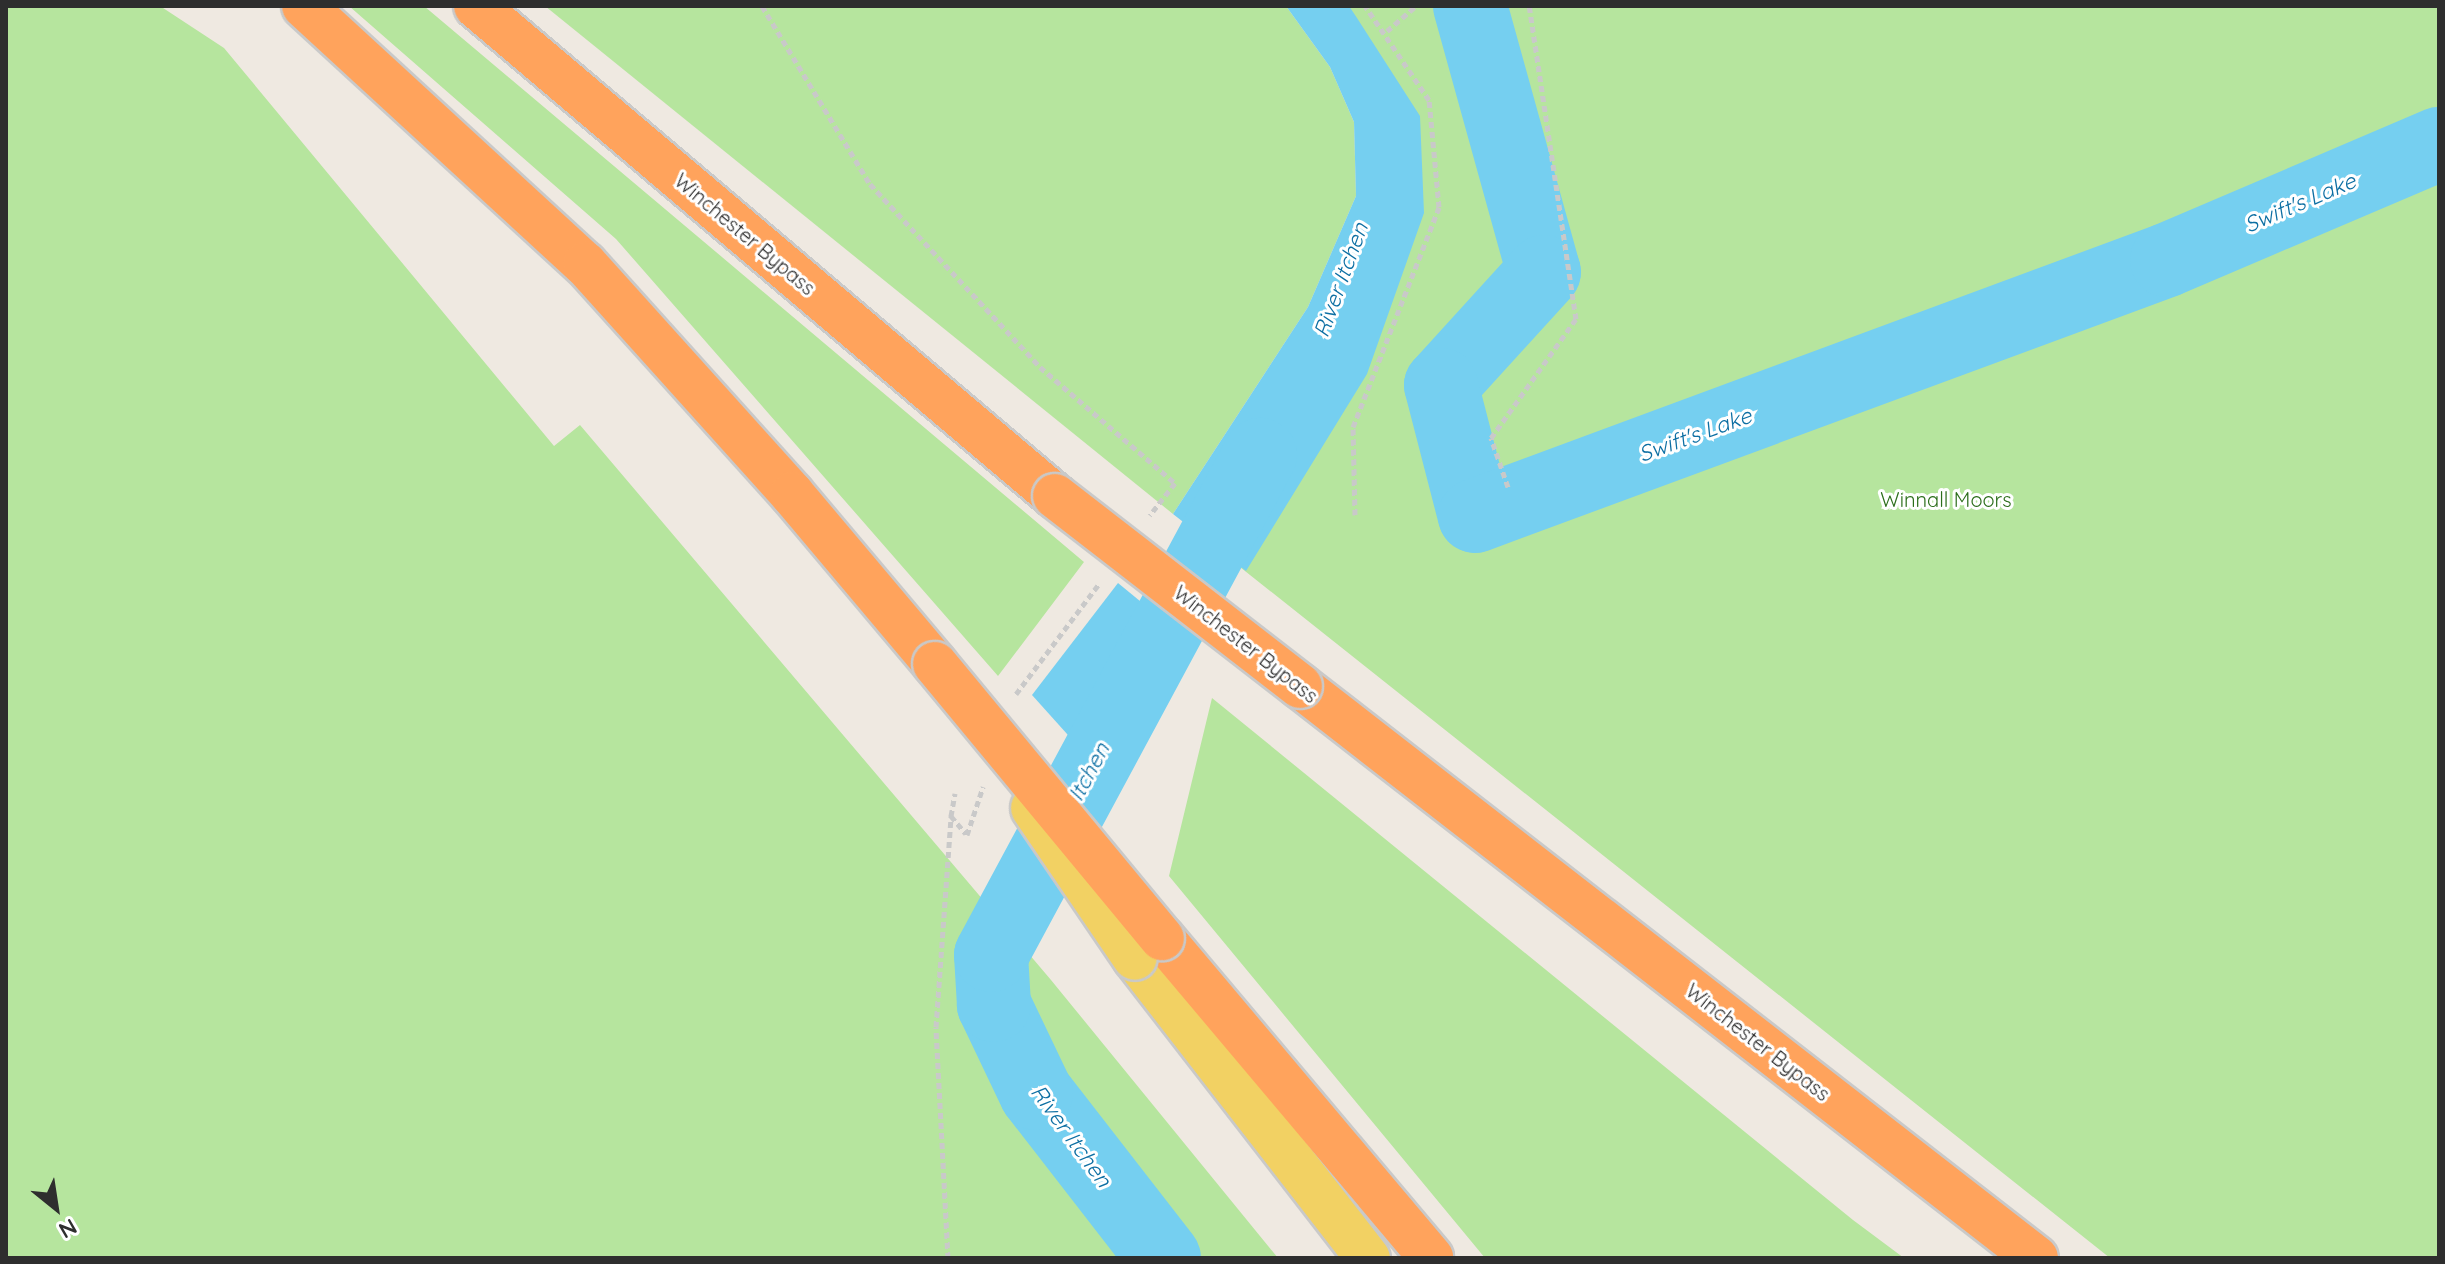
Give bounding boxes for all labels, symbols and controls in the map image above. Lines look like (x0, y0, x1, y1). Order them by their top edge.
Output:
street label: Winchester Bypass (670, 168, 820, 300)
water label: Swift's Lake (2240, 168, 2360, 238)
water label: River Itchen (1308, 219, 1374, 341)
water label: Swift's Lake (1635, 402, 1755, 468)
park label: Winnall Moors (1880, 487, 2012, 511)
street label: Winchester Bypass (1169, 580, 1323, 708)
water label: Itchen (1063, 738, 1115, 806)
street label: Winchester Bypass (1681, 978, 1835, 1106)
water label: River Itchen (1025, 1080, 1117, 1192)
north arrow (16, 1168, 96, 1248)
text: N (54, 1213, 82, 1245)

